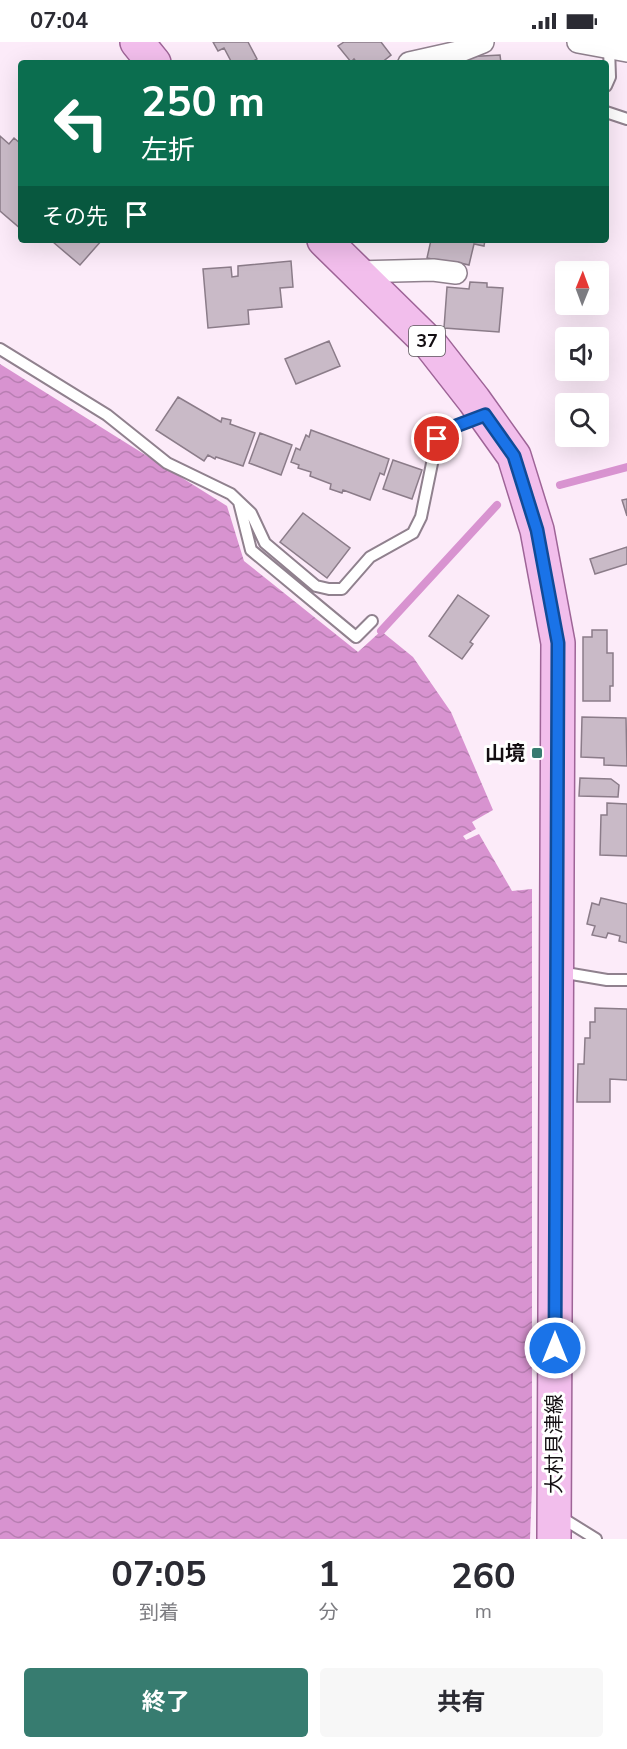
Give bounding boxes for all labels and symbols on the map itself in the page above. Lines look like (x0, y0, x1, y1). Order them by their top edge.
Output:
north arrow (555, 261, 609, 315)
road number: 37 (409, 326, 445, 356)
pin (411, 413, 462, 464)
place label: 山境 (485, 740, 525, 767)
marker: 山境 (530, 746, 544, 760)
position arrow (523, 1316, 587, 1380)
street label: 大村貝津線 (541, 1394, 568, 1494)

